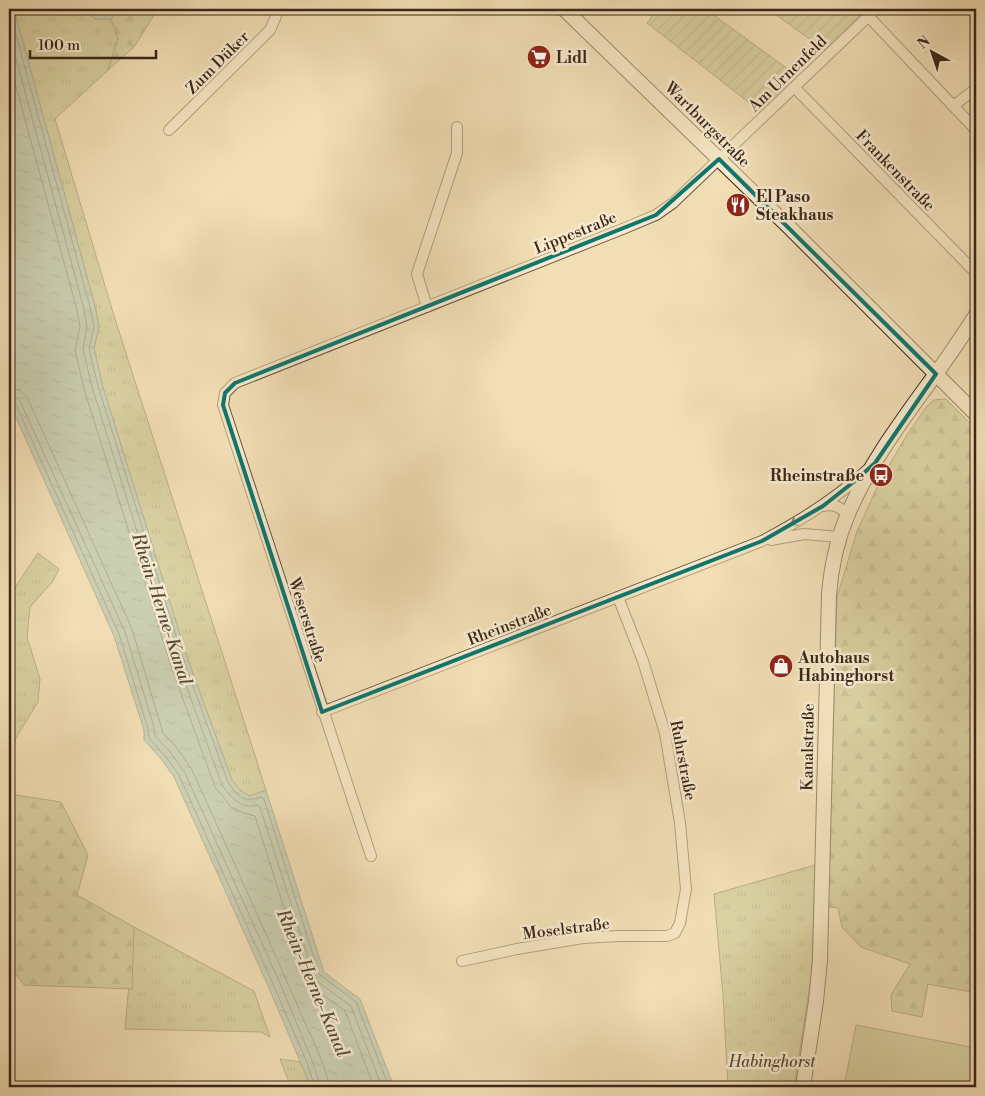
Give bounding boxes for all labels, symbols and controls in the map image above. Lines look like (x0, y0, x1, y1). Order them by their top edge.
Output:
street label: Zum Düker (182, 27, 254, 99)
scale bar (30, 28, 156, 60)
north arrow (908, 28, 958, 78)
street label: Am Urnenfeld (744, 31, 831, 117)
text: N (914, 32, 934, 53)
text: 100 m (38, 36, 80, 55)
supermarket icon: Lidl (526, 44, 552, 70)
place label: Lidl (556, 48, 588, 68)
street label: Wartburgstraße (660, 77, 754, 172)
street label: Frankenstraße (851, 126, 939, 216)
place label: El Paso Steakhaus (756, 187, 833, 225)
restaurant icon: El Paso Steakhaus (725, 192, 751, 218)
street label: Lippestraße (531, 207, 620, 259)
bus stop icon: Rheinstraße (868, 462, 894, 488)
place label: Rheinstraße (770, 466, 864, 486)
one-way arrow (791, 517, 800, 527)
water label: Rhein-Herne-Kanal (126, 529, 197, 688)
street label: Weserstraße (284, 574, 330, 665)
street label: Rheinstraße (465, 600, 554, 650)
place label: Autohaus Habinghorst (797, 648, 894, 686)
shop icon: Autohaus Habinghorst (768, 653, 794, 679)
street label: Kanalstraße (797, 703, 819, 791)
street label: Ruhrstraße (665, 718, 701, 802)
water label: Rhein-Herne-Kanal (271, 905, 354, 1061)
street label: Moselstraße (521, 914, 611, 944)
park label: Habinghorst (728, 1052, 816, 1072)

